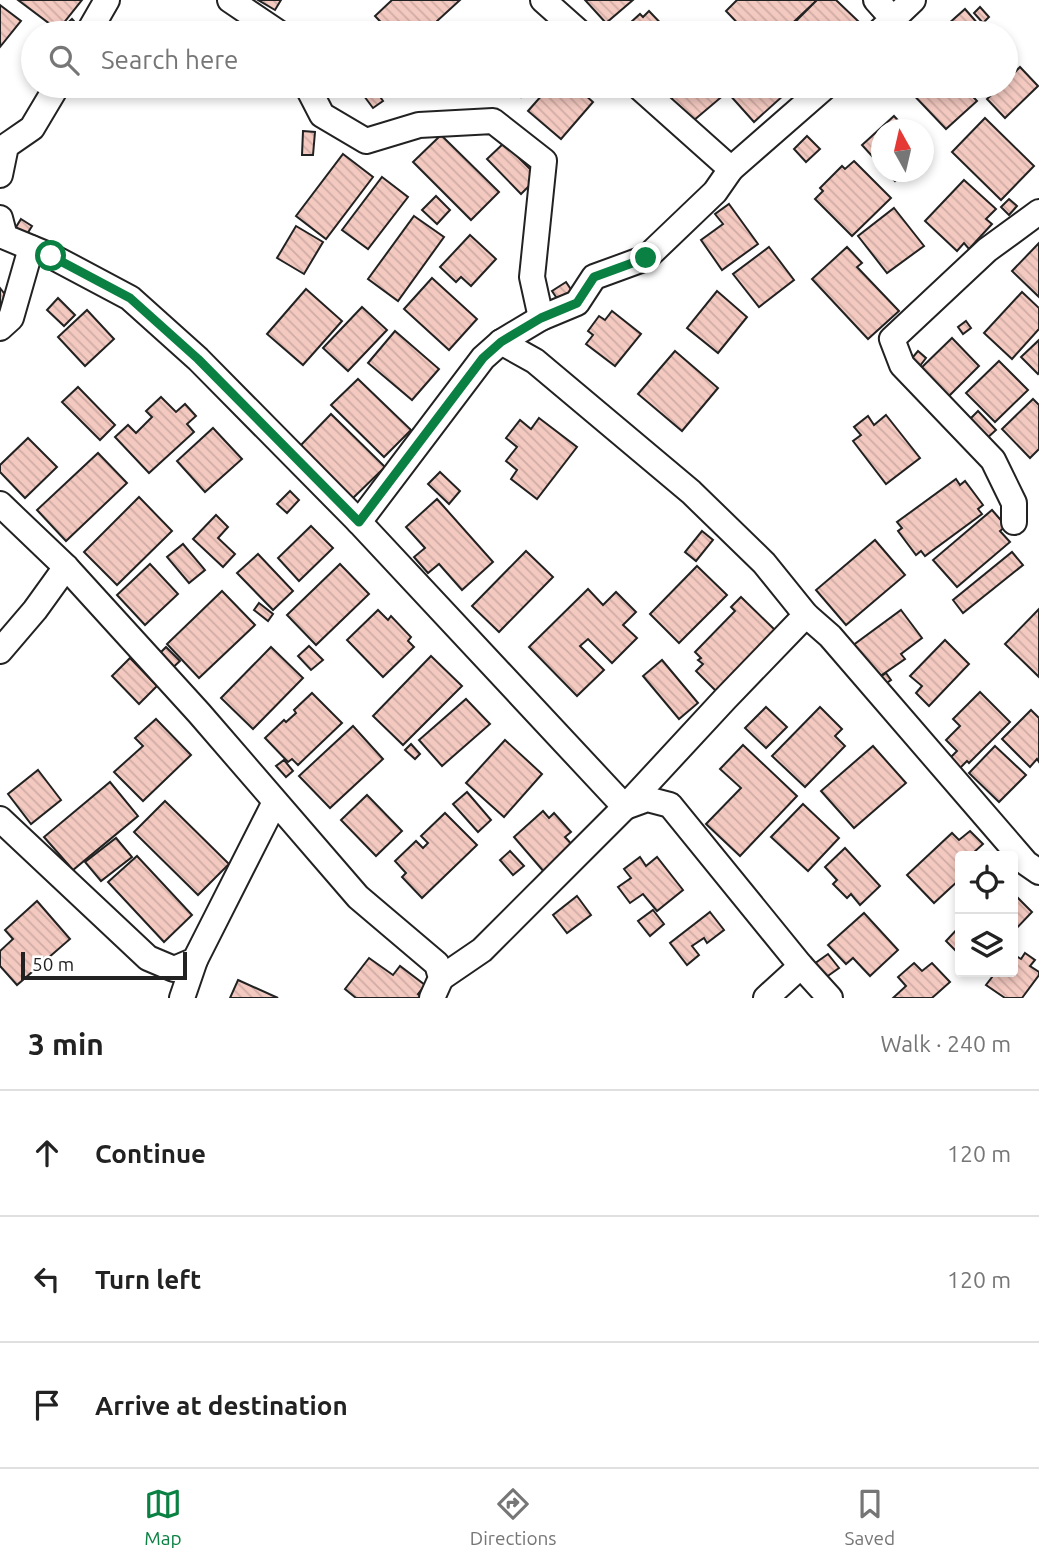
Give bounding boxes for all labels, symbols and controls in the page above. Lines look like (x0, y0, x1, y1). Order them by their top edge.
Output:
search box (21, 21, 1018, 98)
icon: search (45, 41, 83, 79)
text: Search here (101, 45, 238, 74)
north arrow (871, 119, 934, 182)
route start (35, 240, 66, 271)
route end (630, 242, 661, 273)
map controls (955, 851, 1018, 977)
button: locate (955, 851, 1018, 914)
button: layers (955, 914, 1018, 977)
scale bar (21, 949, 187, 981)
text: 50 m (32, 953, 74, 975)
text: 3 min (28, 1027, 104, 1061)
text: Walk · 240 m (880, 1031, 1011, 1056)
icon: ahead (28, 1134, 66, 1172)
text: Continue (95, 1139, 206, 1168)
text: 120 m (947, 1141, 1011, 1166)
icon: left (28, 1260, 66, 1298)
text: Turn left (95, 1265, 201, 1294)
text: 120 m (947, 1267, 1011, 1292)
icon: arrive (28, 1386, 66, 1424)
text: Arrive at destination (95, 1391, 348, 1420)
tab: Map (144, 1485, 182, 1549)
tab: Directions (470, 1485, 557, 1549)
tab: Saved (844, 1485, 895, 1549)

